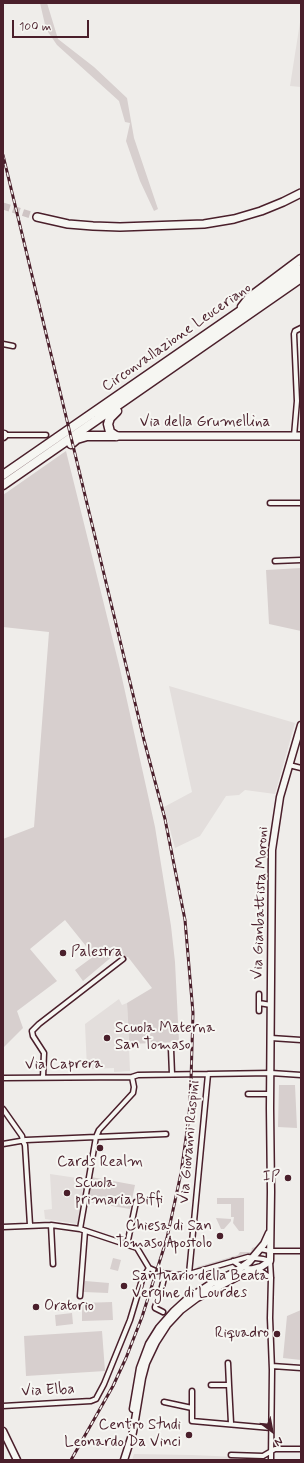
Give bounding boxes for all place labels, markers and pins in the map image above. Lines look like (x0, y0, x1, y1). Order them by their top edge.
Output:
place label: Palestra (71, 944, 122, 962)
marker: Palestra (58, 948, 68, 958)
place label: Scuola Materna San Tomaso (115, 1020, 215, 1055)
marker: Scuola Materna San Tomaso (102, 1033, 112, 1043)
marker: Cards Realm (95, 1143, 105, 1153)
place label: Cards Realm (57, 1154, 143, 1172)
place label: IP (263, 1169, 280, 1187)
marker: IP (283, 1173, 293, 1183)
place label: Scuola primaria Biffi (75, 1175, 163, 1210)
marker: Scuola primaria Biffi (62, 1188, 72, 1198)
place label: Chiesa di San Tomaso Apostolo (116, 1218, 212, 1253)
marker: Chiesa di San Tomaso Apostolo (215, 1231, 225, 1241)
place label: Santuario della Beata Vergine di Lourdes (132, 1268, 268, 1303)
marker: Santuario della Beata Vergine di Lourdes (119, 1281, 129, 1291)
place label: Oratorio (44, 1298, 94, 1316)
marker: Oratorio (31, 1302, 41, 1312)
place label: Riquadro (215, 1325, 269, 1343)
marker: Riquadro (272, 1329, 282, 1339)
place label: Centro Studi Leonardo Da Vinci (64, 1417, 181, 1452)
marker: Centro Studi Leonardo Da Vinci (184, 1430, 194, 1440)

